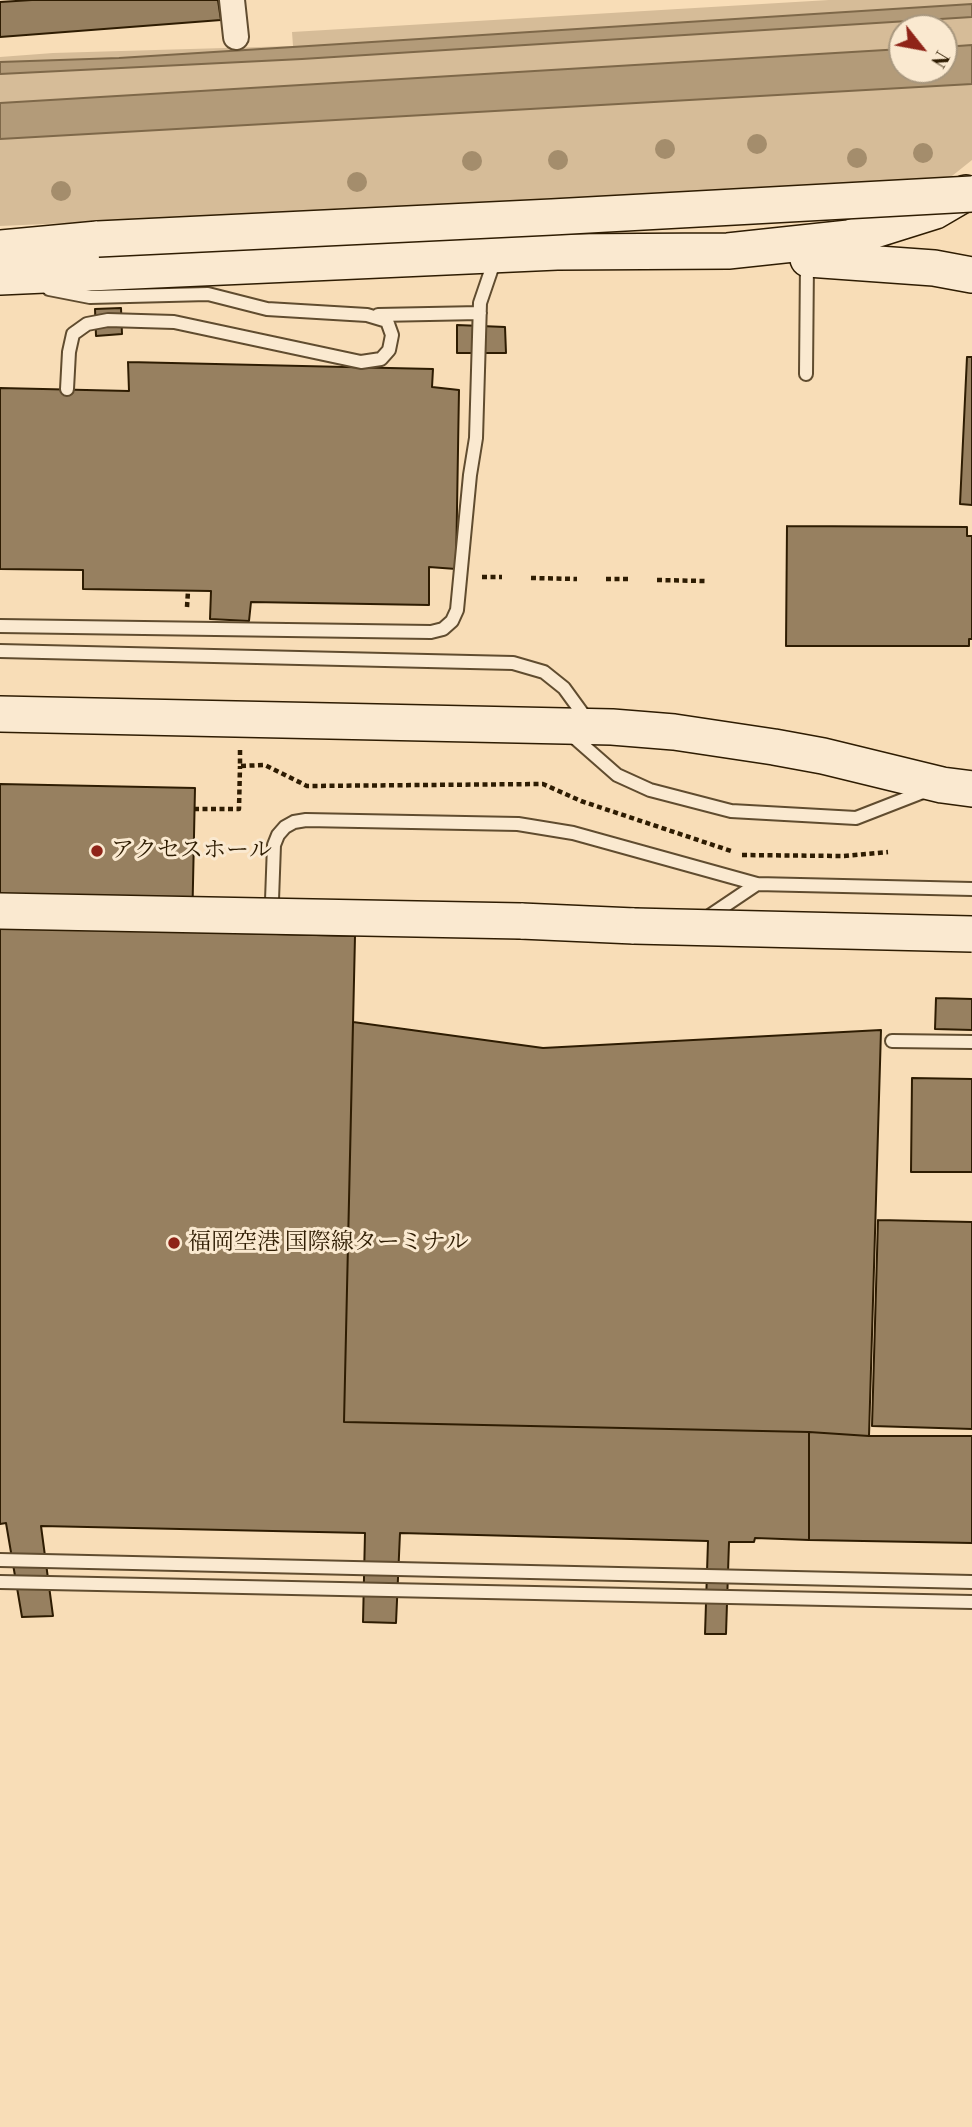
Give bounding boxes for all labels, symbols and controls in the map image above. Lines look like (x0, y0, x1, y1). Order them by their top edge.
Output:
north arrow (888, 14, 958, 84)
text: N (925, 46, 953, 71)
place label: アクセスホール (111, 837, 272, 865)
marker: アクセスホール (89, 843, 105, 859)
place label: 福岡空港 国際線ターミナル (188, 1229, 469, 1257)
marker: 福岡空港 国際線ターミナル (166, 1235, 182, 1251)

